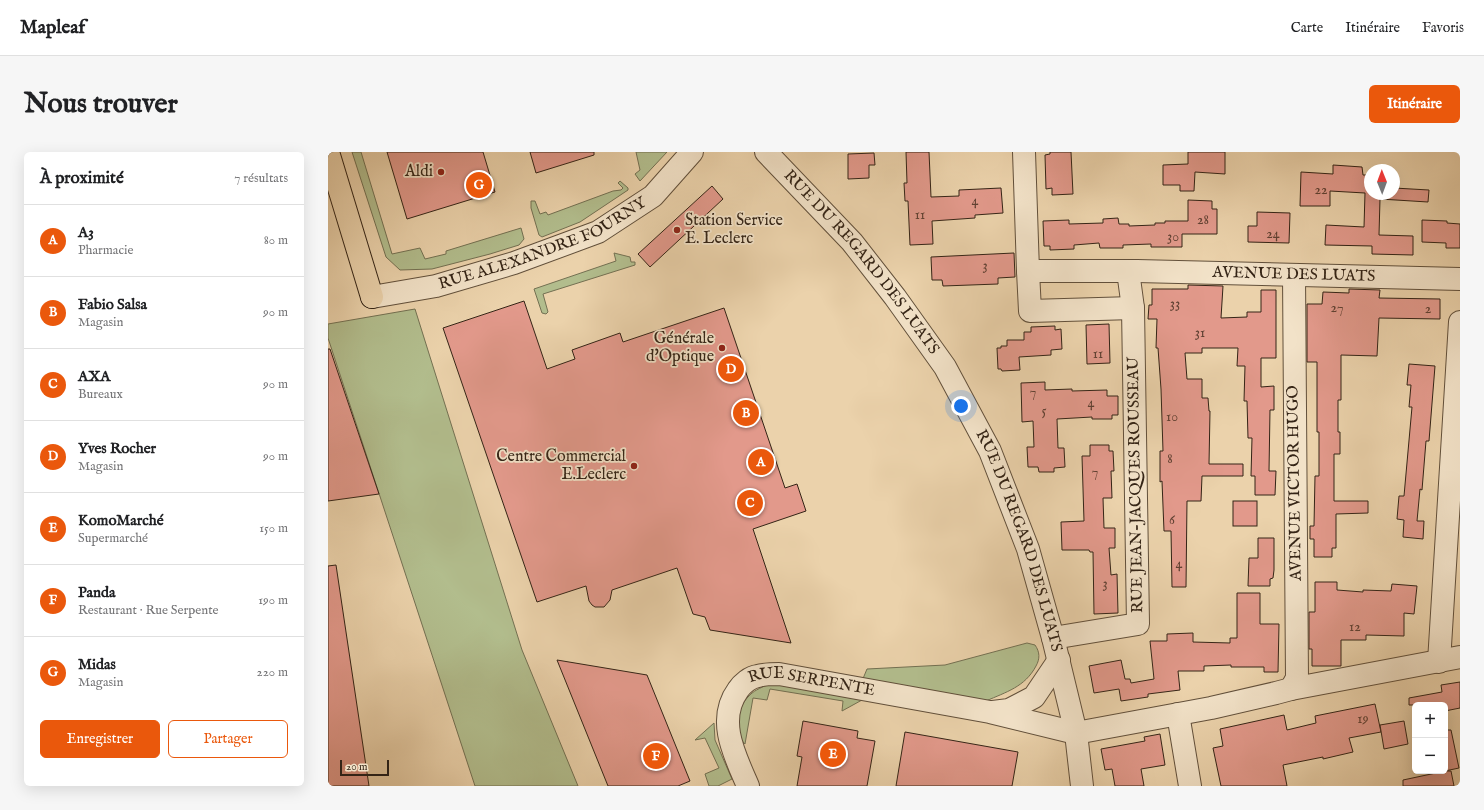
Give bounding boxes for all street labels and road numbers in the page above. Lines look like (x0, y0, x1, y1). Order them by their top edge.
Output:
street label: RUE DU REGARD DES LUATS (779, 166, 943, 359)
street label: RUE ALEXANDRE FOURNY (436, 192, 651, 295)
street label: AVENUE DES LUATS (1211, 263, 1376, 287)
street label: RUE JEAN-JACQUES ROUSSEAU (1124, 356, 1148, 613)
street label: AVENUE VICTOR HUGO (1283, 385, 1307, 582)
street label: RUE DU REGARD DES LUATS (971, 426, 1066, 654)
street label: RUE SERPENTE (746, 664, 876, 701)

